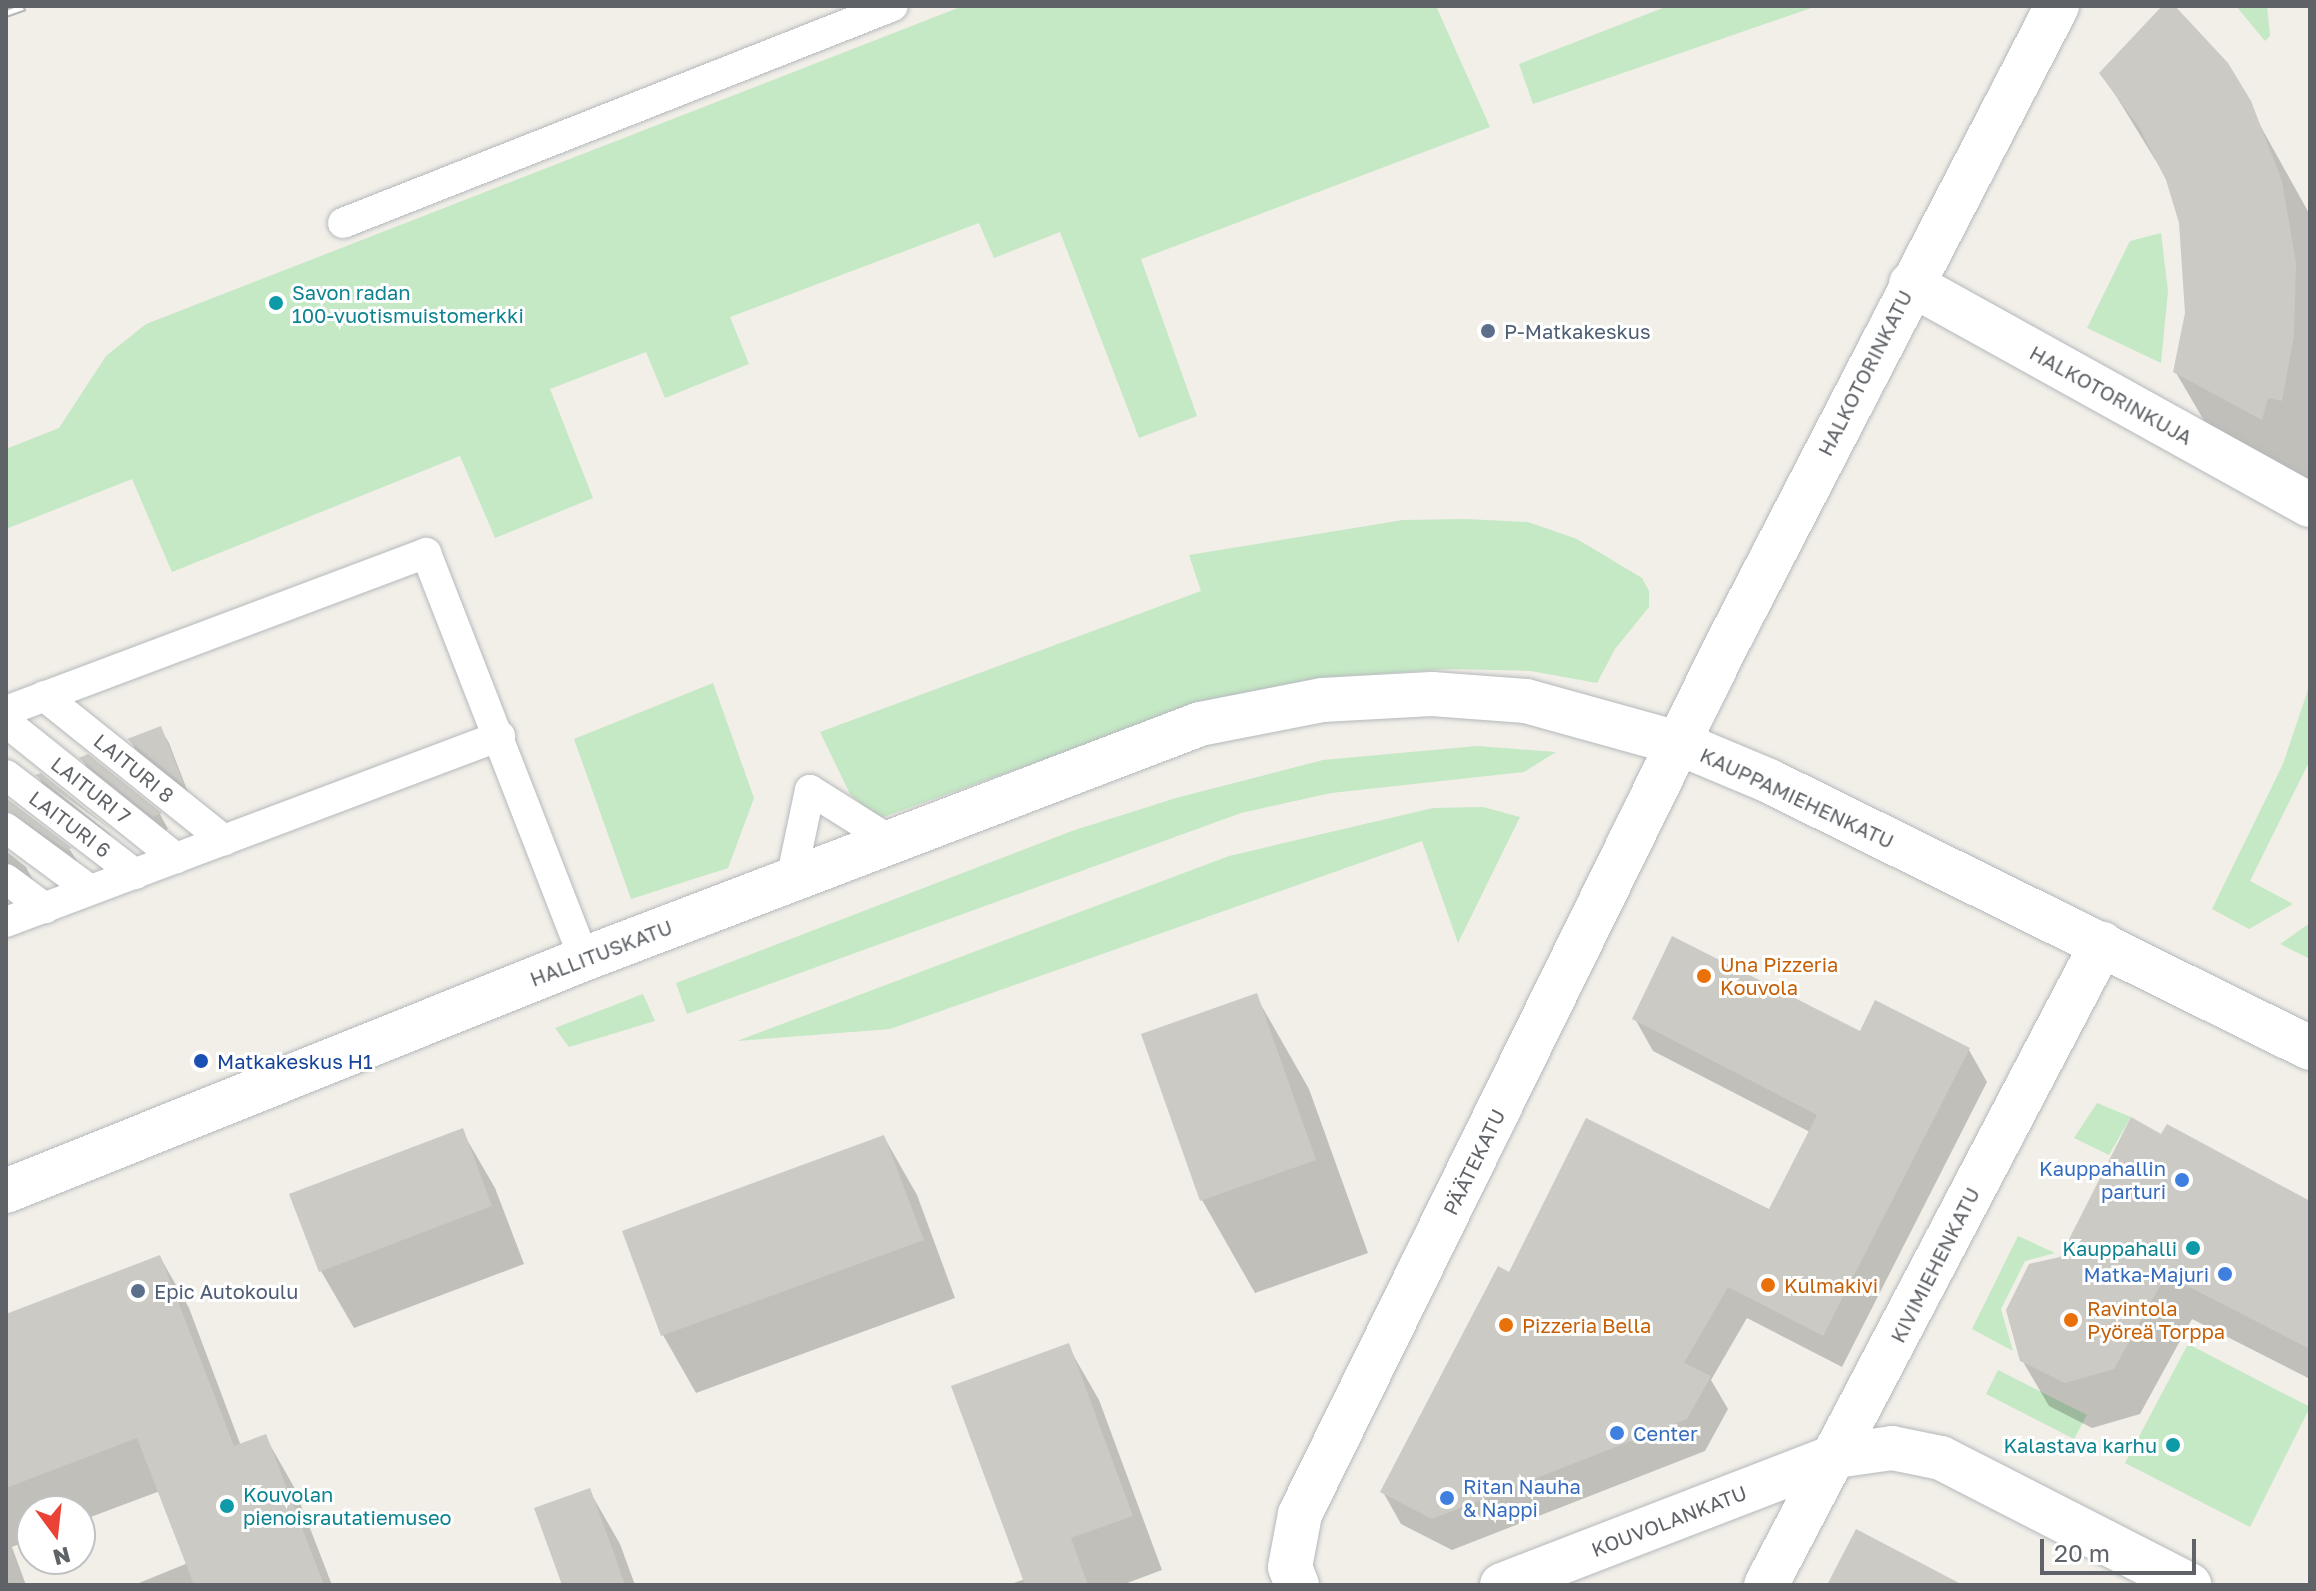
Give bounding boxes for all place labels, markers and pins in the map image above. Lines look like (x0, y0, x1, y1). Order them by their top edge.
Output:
place label: Savon radan 100-vuotismuistomerkki (292, 280, 524, 327)
marker: Savon radan 100-vuotismuistomerkki (267, 294, 285, 312)
place label: P-Matkakeskus (1504, 319, 1650, 343)
marker: P-Matkakeskus (1479, 322, 1497, 340)
place label: Una Pizzeria Kouvola (1720, 952, 1838, 999)
marker: Una Pizzeria Kouvola (1695, 967, 1713, 985)
place label: Matkakeskus H1 (217, 1049, 373, 1073)
marker: Matkakeskus H1 (192, 1052, 210, 1070)
place label: Kauppahallin parturi (2039, 1156, 2166, 1203)
marker: Kauppahallin parturi (2173, 1171, 2191, 1189)
place label: Kauppahalli (2062, 1236, 2177, 1260)
marker: Kauppahalli (2184, 1239, 2202, 1257)
place label: Matka-Majuri (2084, 1262, 2209, 1286)
marker: Matka-Majuri (2216, 1265, 2234, 1283)
place label: Kulmakivi (1784, 1273, 1878, 1297)
marker: Kulmakivi (1759, 1276, 1777, 1294)
place label: Epic Autokoulu (154, 1279, 298, 1303)
marker: Epic Autokoulu (129, 1282, 147, 1300)
place label: Ravintola Pyöreä Torppa (2087, 1296, 2225, 1343)
marker: Ravintola Pyöreä Torppa (2062, 1311, 2080, 1329)
place label: Pizzeria Bella (1522, 1313, 1651, 1337)
marker: Pizzeria Bella (1497, 1316, 1515, 1334)
place label: Center (1633, 1421, 1698, 1445)
marker: Center (1608, 1424, 1626, 1442)
place label: Kalastava karhu (2003, 1433, 2157, 1457)
marker: Kalastava karhu (2164, 1436, 2182, 1454)
place label: Ritan Nauha & Nappi (1463, 1474, 1581, 1521)
place label: Kouvolan pienoisrautatiemuseo (243, 1482, 452, 1529)
marker: Ritan Nauha & Nappi (1438, 1489, 1456, 1507)
marker: Kouvolan pienoisrautatiemuseo (218, 1497, 236, 1515)

